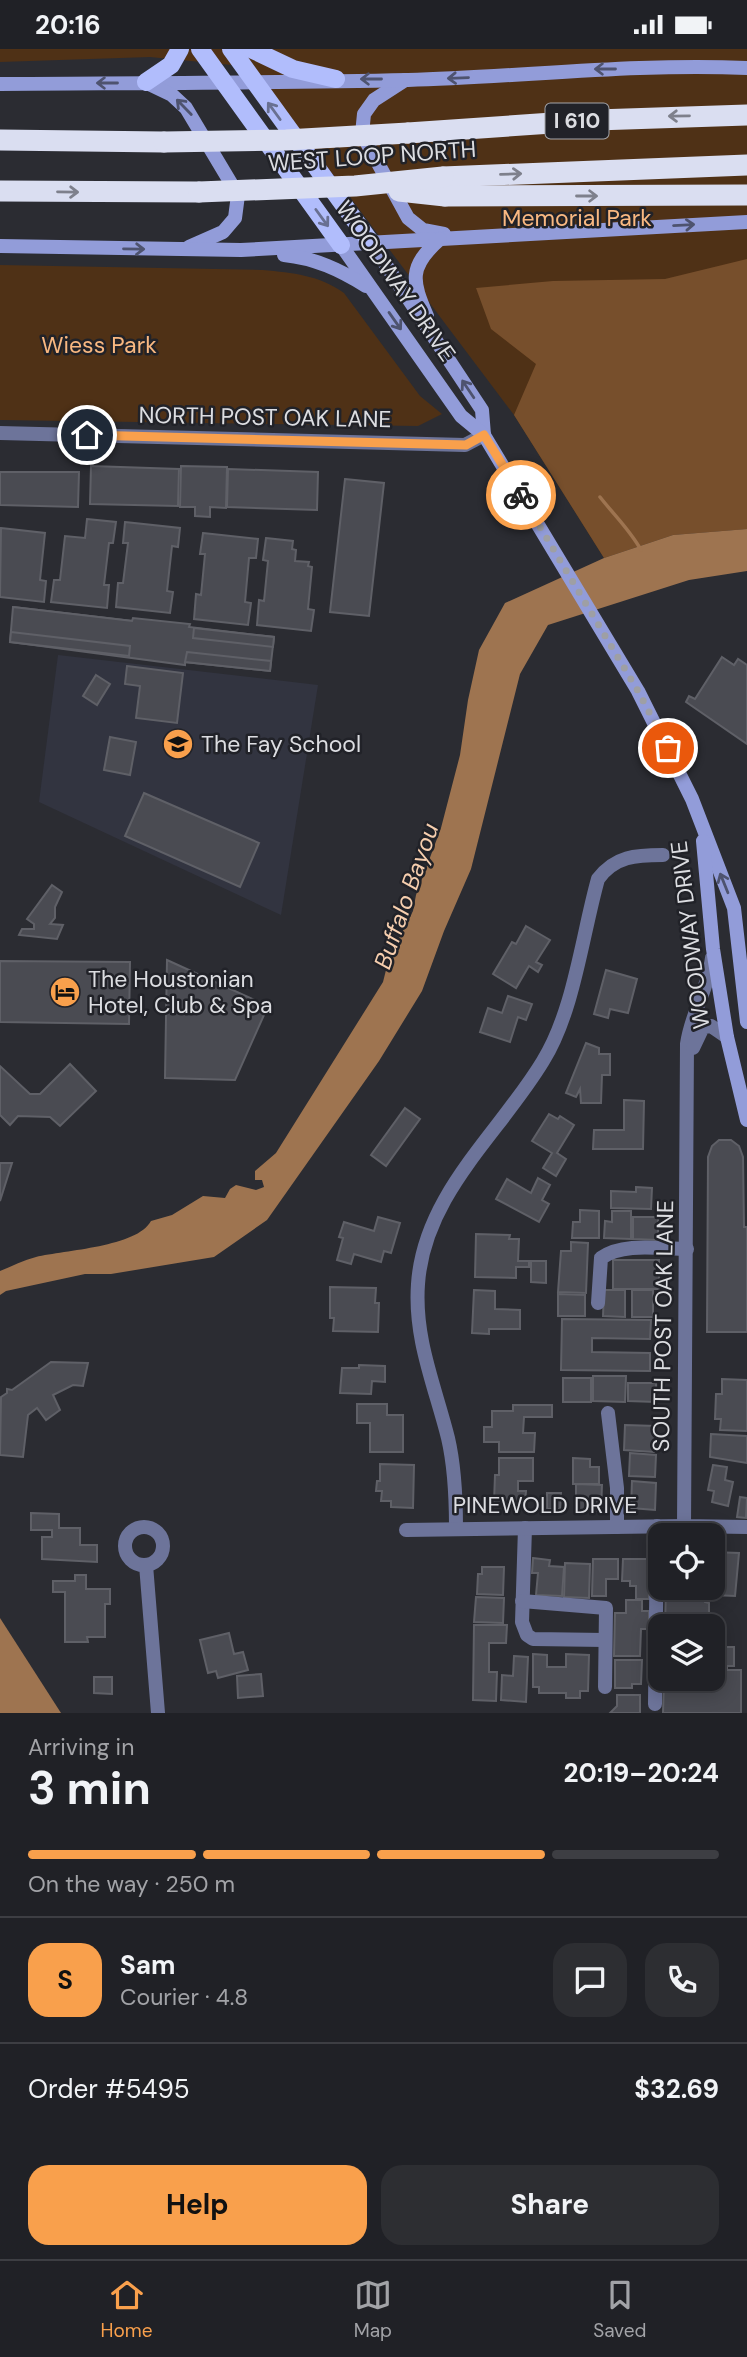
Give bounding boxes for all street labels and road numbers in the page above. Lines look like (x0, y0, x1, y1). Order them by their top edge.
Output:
road number: I 610 (546, 104, 608, 139)
street label: WEST LOOP NORTH (267, 134, 477, 178)
street label: WOODWAY DRIVE (329, 195, 463, 367)
street label: NORTH POST OAK LANE (138, 400, 392, 434)
street label: WOODWAY DRIVE (664, 839, 716, 1031)
street label: SOUTH POST OAK LANE (646, 1200, 680, 1452)
street label: PINEWOLD DRIVE (453, 1490, 637, 1520)

